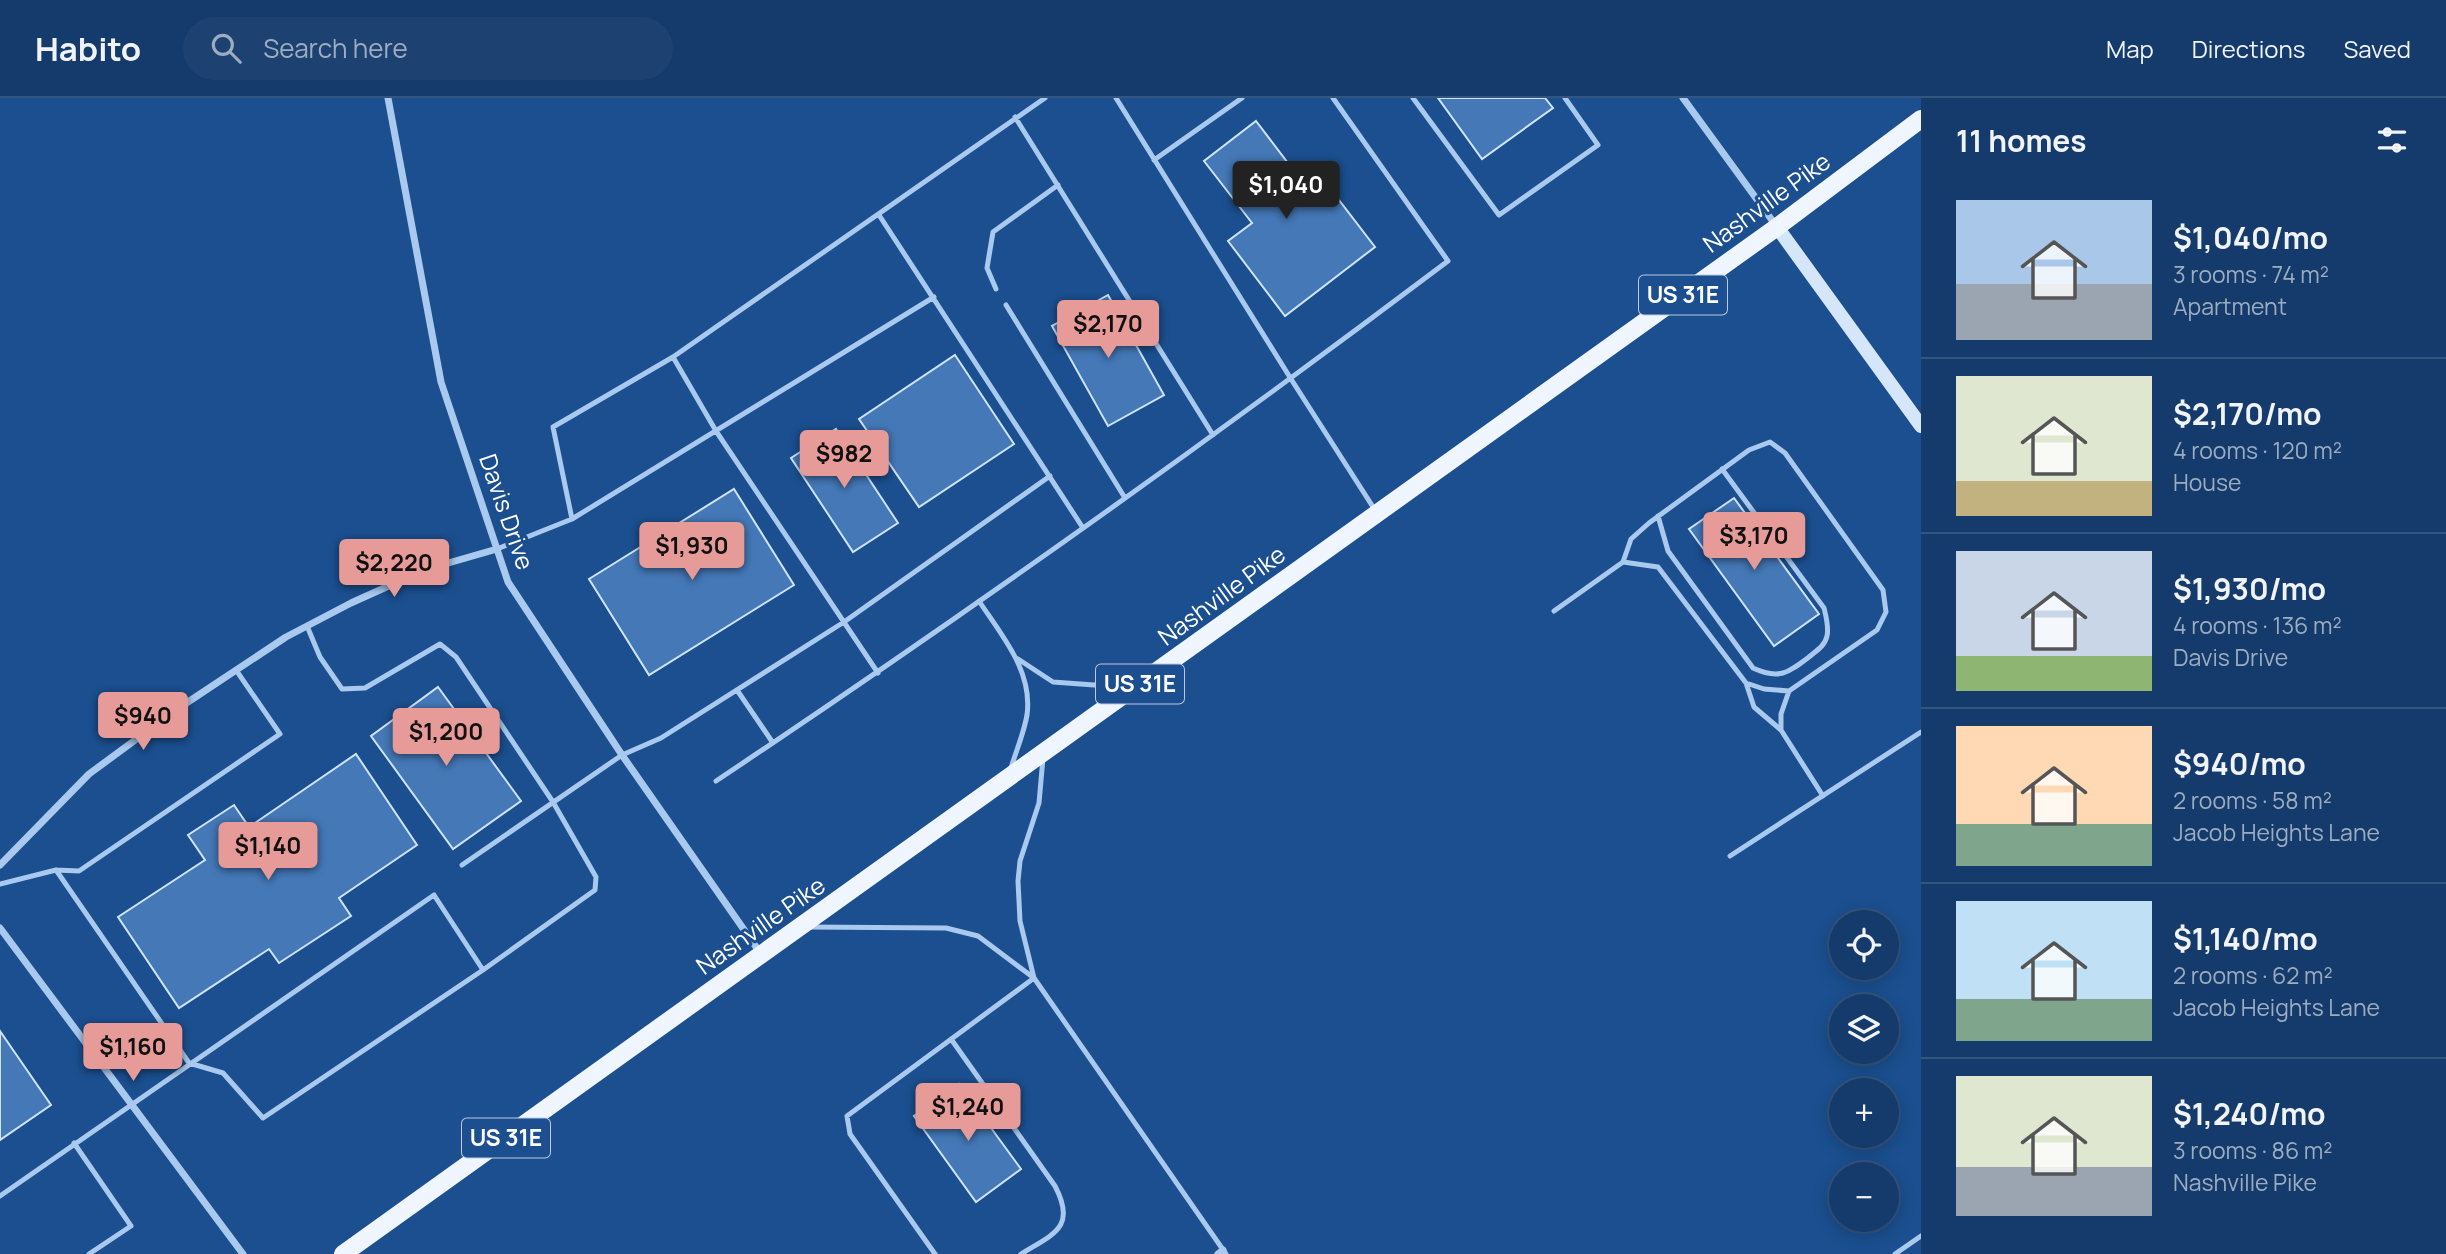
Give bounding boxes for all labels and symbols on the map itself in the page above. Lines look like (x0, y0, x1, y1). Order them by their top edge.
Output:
street label: Nashville Pike (1696, 144, 1837, 259)
pin: $1,040 (1229, 162, 1343, 221)
road number: US 31E (1639, 276, 1727, 314)
pin: $2,170 (1051, 300, 1165, 360)
pin: $982 (803, 430, 885, 490)
street label: Davis Drive (472, 449, 543, 574)
pin: $3,170 (1697, 512, 1811, 572)
pin: $1,930 (635, 522, 749, 582)
street label: Nashville Pike (1151, 537, 1292, 652)
pin: $2,220 (337, 540, 451, 599)
road number: US 31E (1096, 664, 1184, 704)
pin: $940 (102, 692, 184, 752)
pin: $1,200 (389, 708, 503, 768)
pin: $1,140 (211, 822, 325, 882)
street label: Nashville Pike (689, 868, 831, 981)
pin: $1,160 (76, 1024, 190, 1083)
pin: $1,240 (911, 1084, 1025, 1143)
road number: US 31E (462, 1119, 550, 1158)

